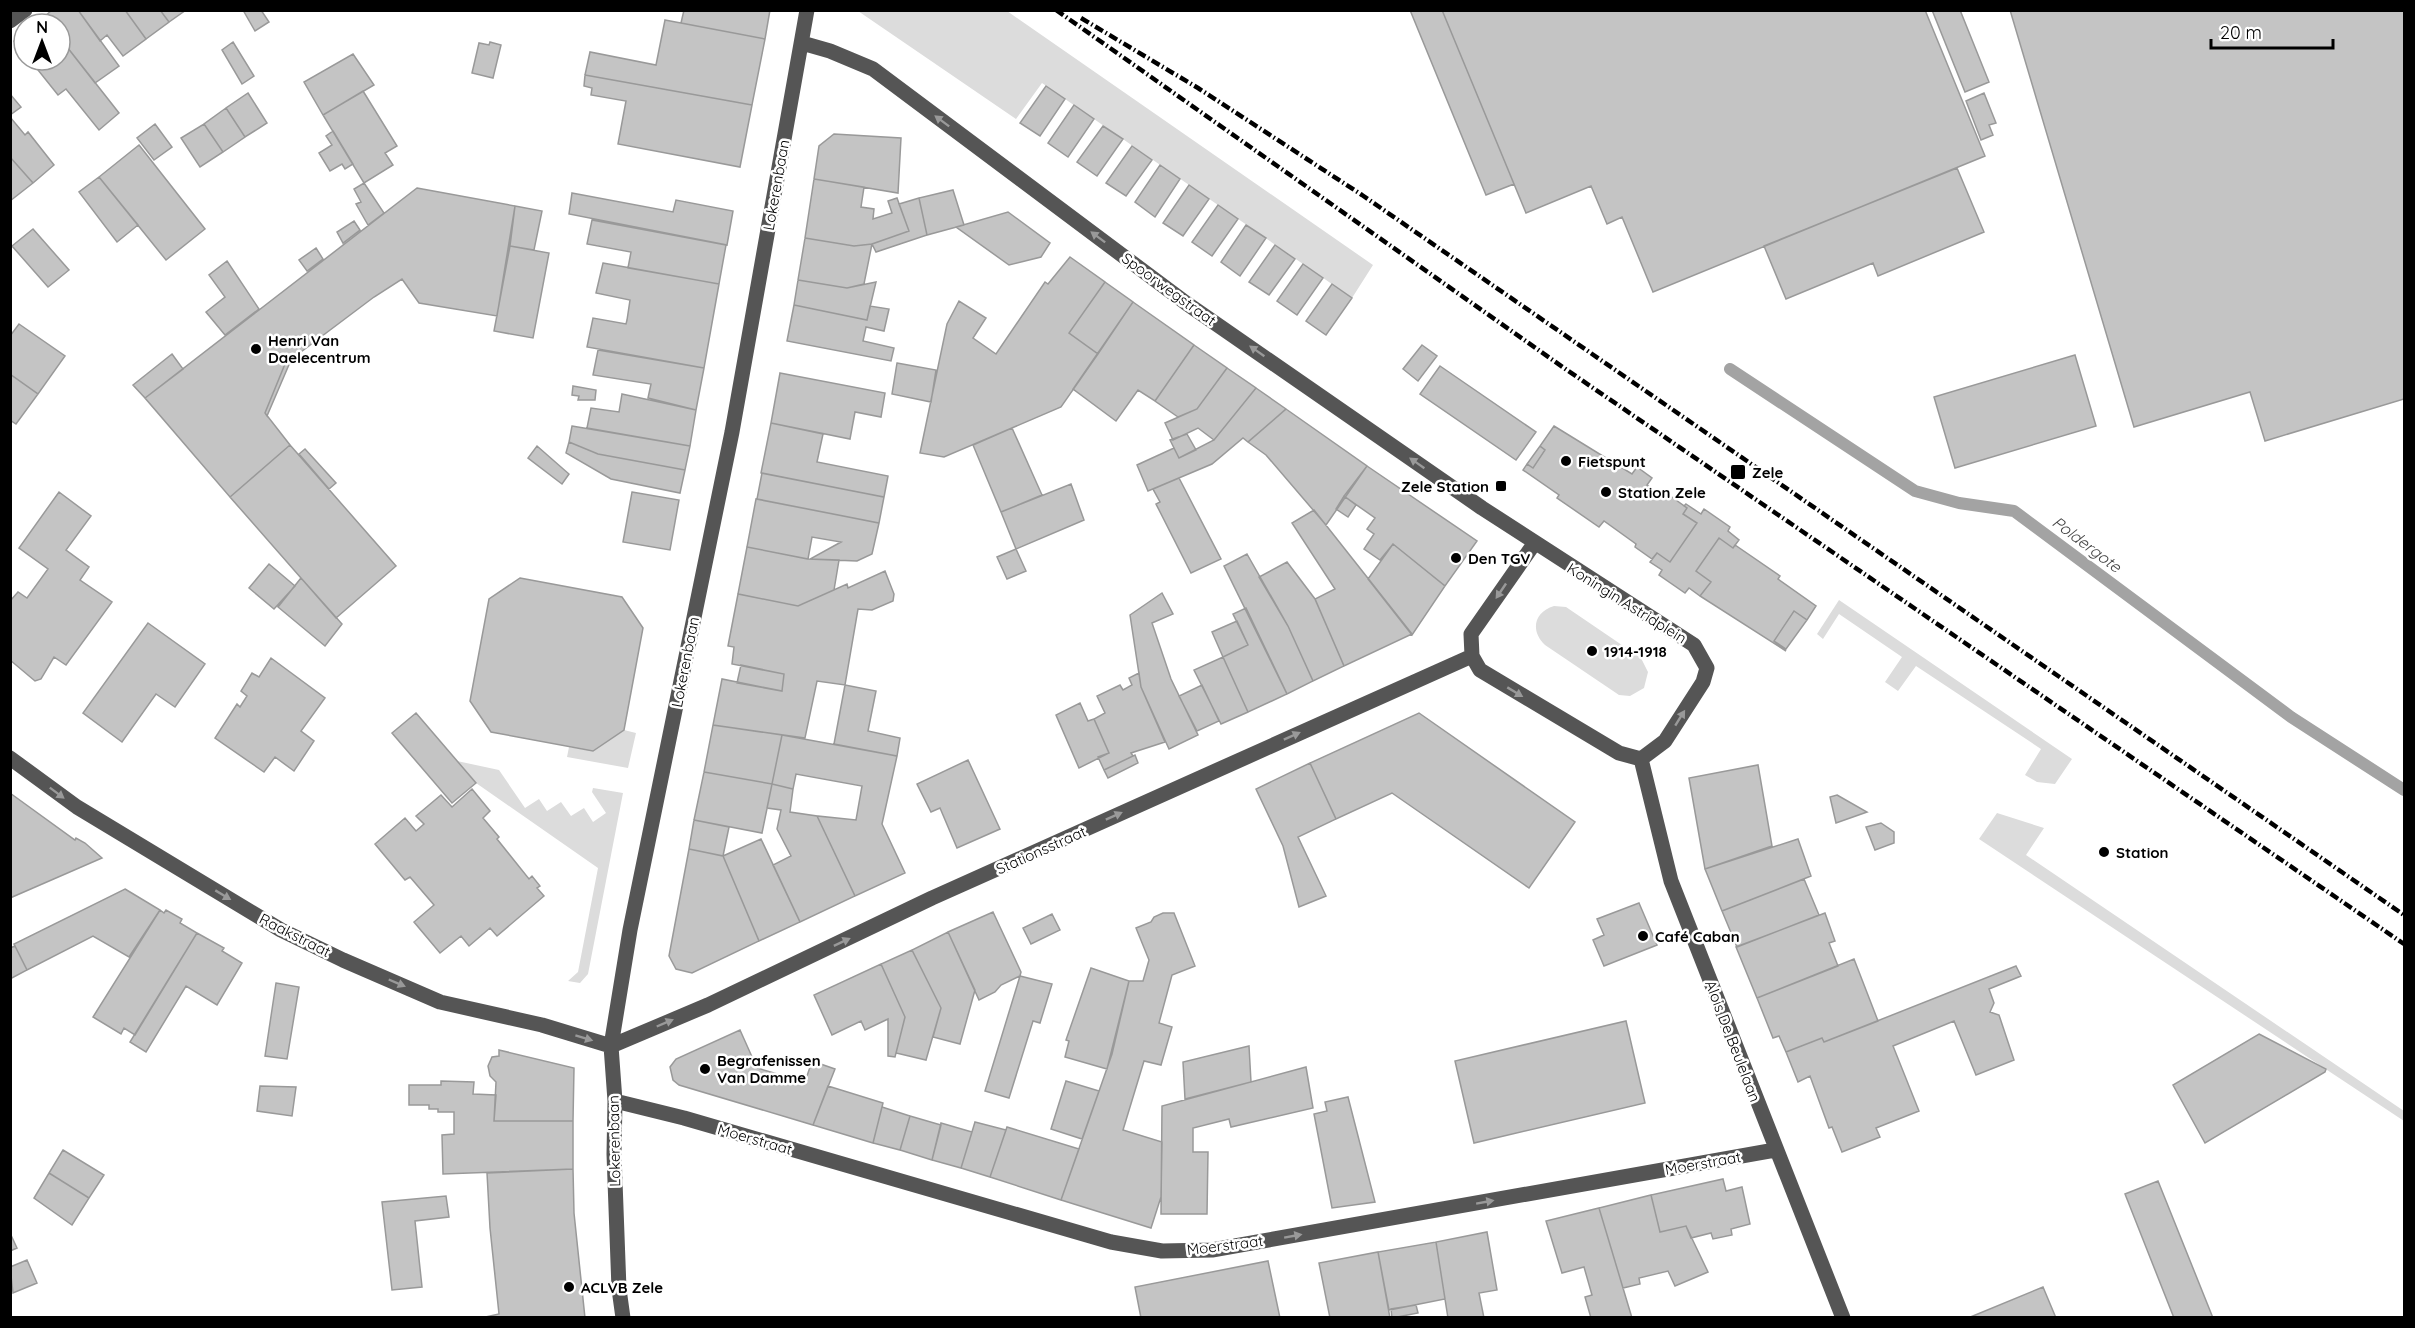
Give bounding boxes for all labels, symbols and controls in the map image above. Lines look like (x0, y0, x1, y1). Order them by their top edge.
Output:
north arrow (12, 12, 72, 72)
scale bar (2211, 12, 2332, 50)
text: N (36, 17, 48, 37)
text: 20 m (2220, 21, 2262, 44)
one-way arrow (935, 115, 950, 127)
street label: Lokerenbaan (759, 138, 793, 232)
one-way arrow (1091, 232, 1106, 244)
street label: Spoorwegstraat (1118, 248, 1220, 330)
place label: Henri Van Daelecentrum (268, 331, 371, 367)
marker: Henri Van Daelecentrum (249, 342, 263, 356)
one-way arrow (1249, 345, 1265, 357)
place label: Fietspunt (1578, 452, 1646, 471)
marker: Fietspunt (1559, 454, 1573, 468)
one-way arrow (1409, 457, 1425, 469)
marker: Zele (1729, 463, 1747, 481)
place label: Zele (1752, 463, 1783, 482)
place label: Zele Station (1401, 477, 1489, 496)
marker: Zele Station (1494, 479, 1508, 493)
place label: Station Zele (1618, 483, 1706, 502)
marker: Station Zele (1599, 485, 1613, 499)
water label: Poldergote (2049, 512, 2126, 577)
place label: Den TGV (1468, 549, 1530, 568)
marker: Den TGV (1449, 551, 1463, 565)
street label: Koningin Astridplein (1564, 559, 1690, 647)
one-way arrow (1495, 583, 1506, 600)
street label: Lokerenbaan (667, 615, 703, 709)
place label: 1914-1918 (1604, 642, 1667, 661)
marker: 1914-1918 (1585, 644, 1599, 658)
one-way arrow (1507, 686, 1523, 697)
one-way arrow (1674, 710, 1685, 726)
one-way arrow (1284, 732, 1301, 741)
one-way arrow (50, 786, 65, 798)
one-way arrow (1106, 812, 1123, 821)
street label: Stationsstraat (993, 822, 1089, 878)
place label: Station (2116, 843, 2169, 862)
marker: Station (2097, 845, 2111, 859)
one-way arrow (215, 890, 231, 901)
street label: Raakstraat (256, 909, 334, 961)
place label: Café Caban (1655, 927, 1740, 946)
marker: Café Caban (1636, 929, 1650, 943)
one-way arrow (833, 937, 850, 946)
street label: Alois De Beulelaan (1701, 977, 1765, 1105)
one-way arrow (388, 979, 406, 988)
one-way arrow (656, 1019, 673, 1028)
one-way arrow (575, 1034, 593, 1043)
place label: Begrafenissen Van Damme (717, 1051, 821, 1087)
marker: Begrafenissen Van Damme (698, 1062, 712, 1076)
street label: Lokerenbaan (604, 1095, 624, 1187)
street label: Moerstraat (715, 1119, 795, 1159)
street label: Moerstraat (1664, 1147, 1742, 1179)
one-way arrow (1476, 1197, 1495, 1206)
street label: Moerstraat (1186, 1231, 1264, 1259)
one-way arrow (1284, 1231, 1303, 1240)
place label: ACLVB Zele (581, 1278, 663, 1297)
marker: ACLVB Zele (562, 1280, 576, 1294)

